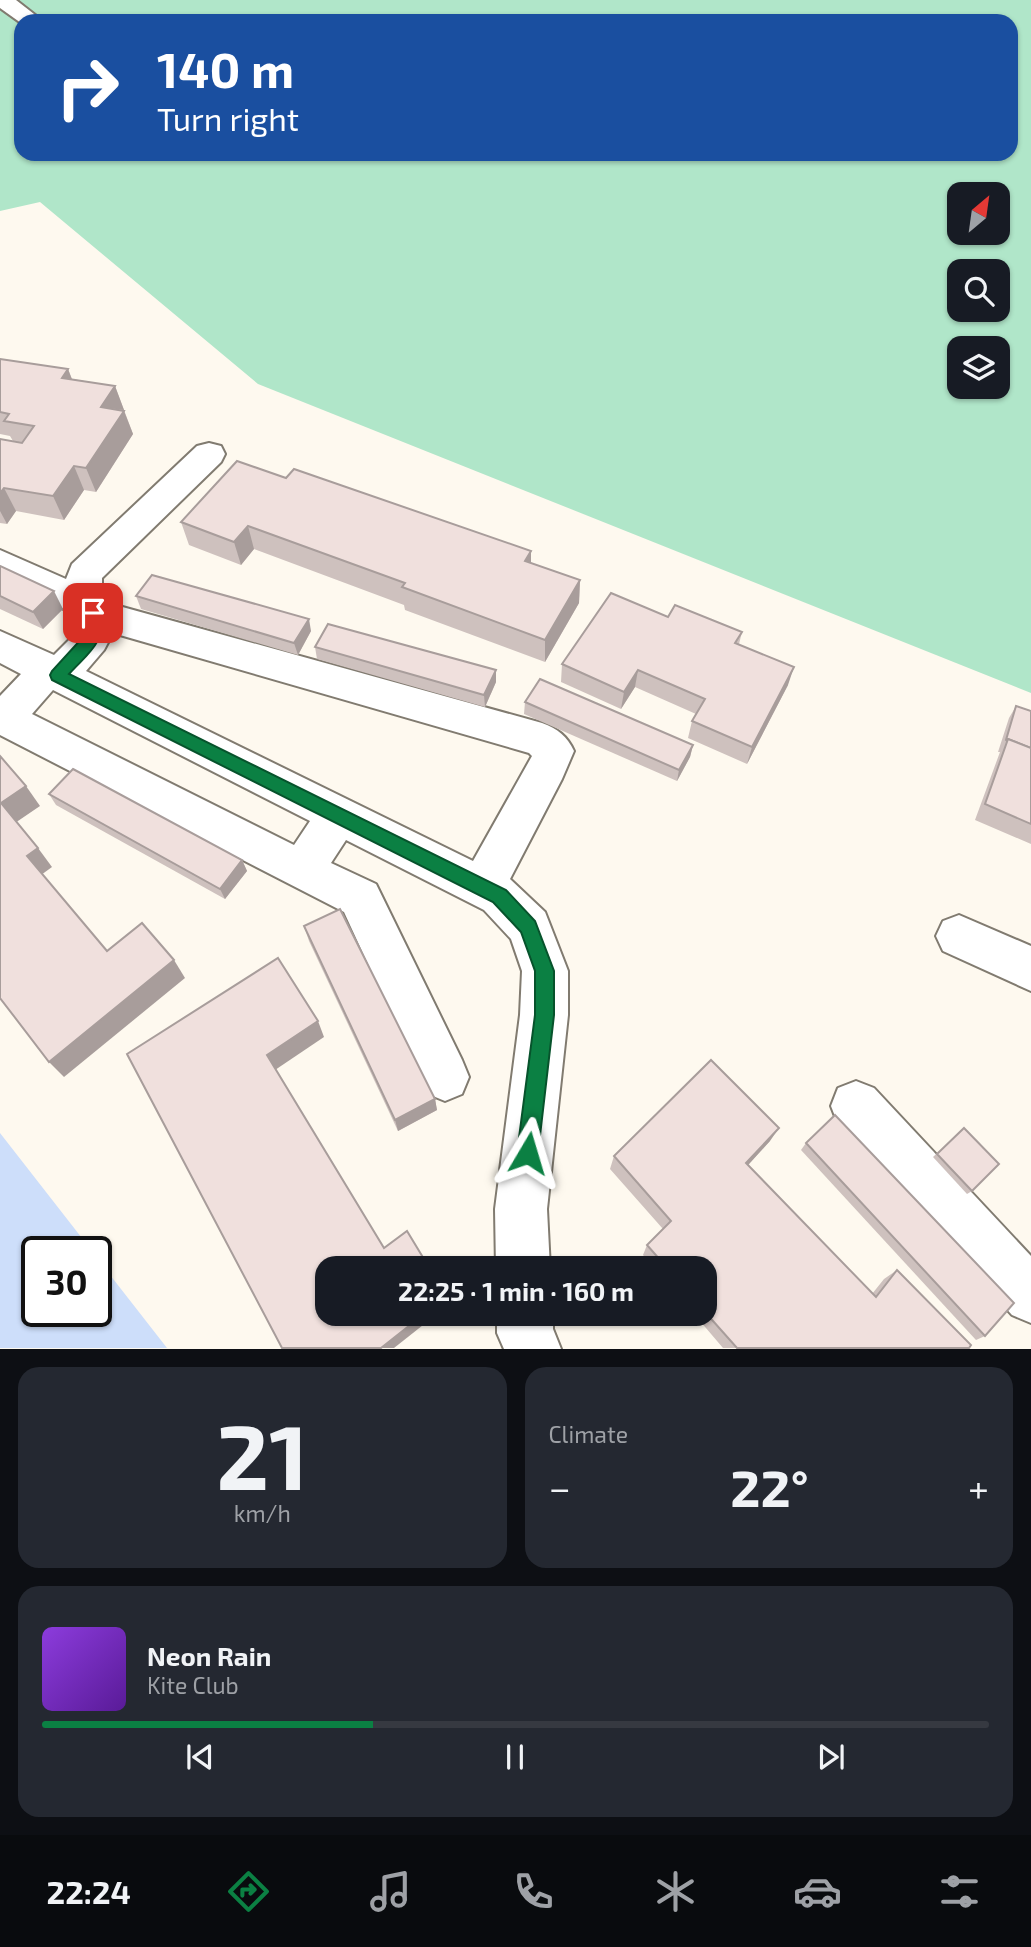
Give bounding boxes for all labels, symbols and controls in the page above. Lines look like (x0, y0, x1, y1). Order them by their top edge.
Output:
text: 140 m (157, 39, 294, 98)
icon: right (42, 42, 133, 133)
text: Turn right (157, 99, 299, 137)
north arrow (947, 182, 1010, 245)
map controls (947, 182, 1010, 399)
button: search (947, 259, 1010, 322)
button: layers (947, 336, 1010, 399)
pin (63, 583, 123, 643)
icon: arrive (74, 594, 112, 632)
position arrow (491, 1116, 565, 1190)
speed limit sign: 30 (21, 1236, 112, 1327)
text: 22:25 · 1 min · 160 m (398, 1275, 634, 1306)
text: 21 (216, 1399, 308, 1508)
text: Climate (549, 1420, 628, 1448)
text: 22° (730, 1455, 809, 1517)
text: − (549, 1464, 571, 1510)
text: + (968, 1464, 989, 1510)
text: km/h (234, 1499, 291, 1527)
text: Neon Rain (147, 1640, 271, 1671)
text: Kite Club (147, 1671, 239, 1699)
icon: previous (181, 1738, 219, 1776)
icon: pause (496, 1738, 534, 1776)
icon: next (812, 1738, 850, 1776)
icon: directions (224, 1867, 273, 1916)
icon: music (366, 1867, 415, 1916)
icon: phone (509, 1867, 558, 1916)
icon: climate (651, 1867, 700, 1916)
icon: car (793, 1867, 842, 1916)
icon: filters (935, 1867, 984, 1916)
text: 22:24 (47, 1872, 131, 1910)

